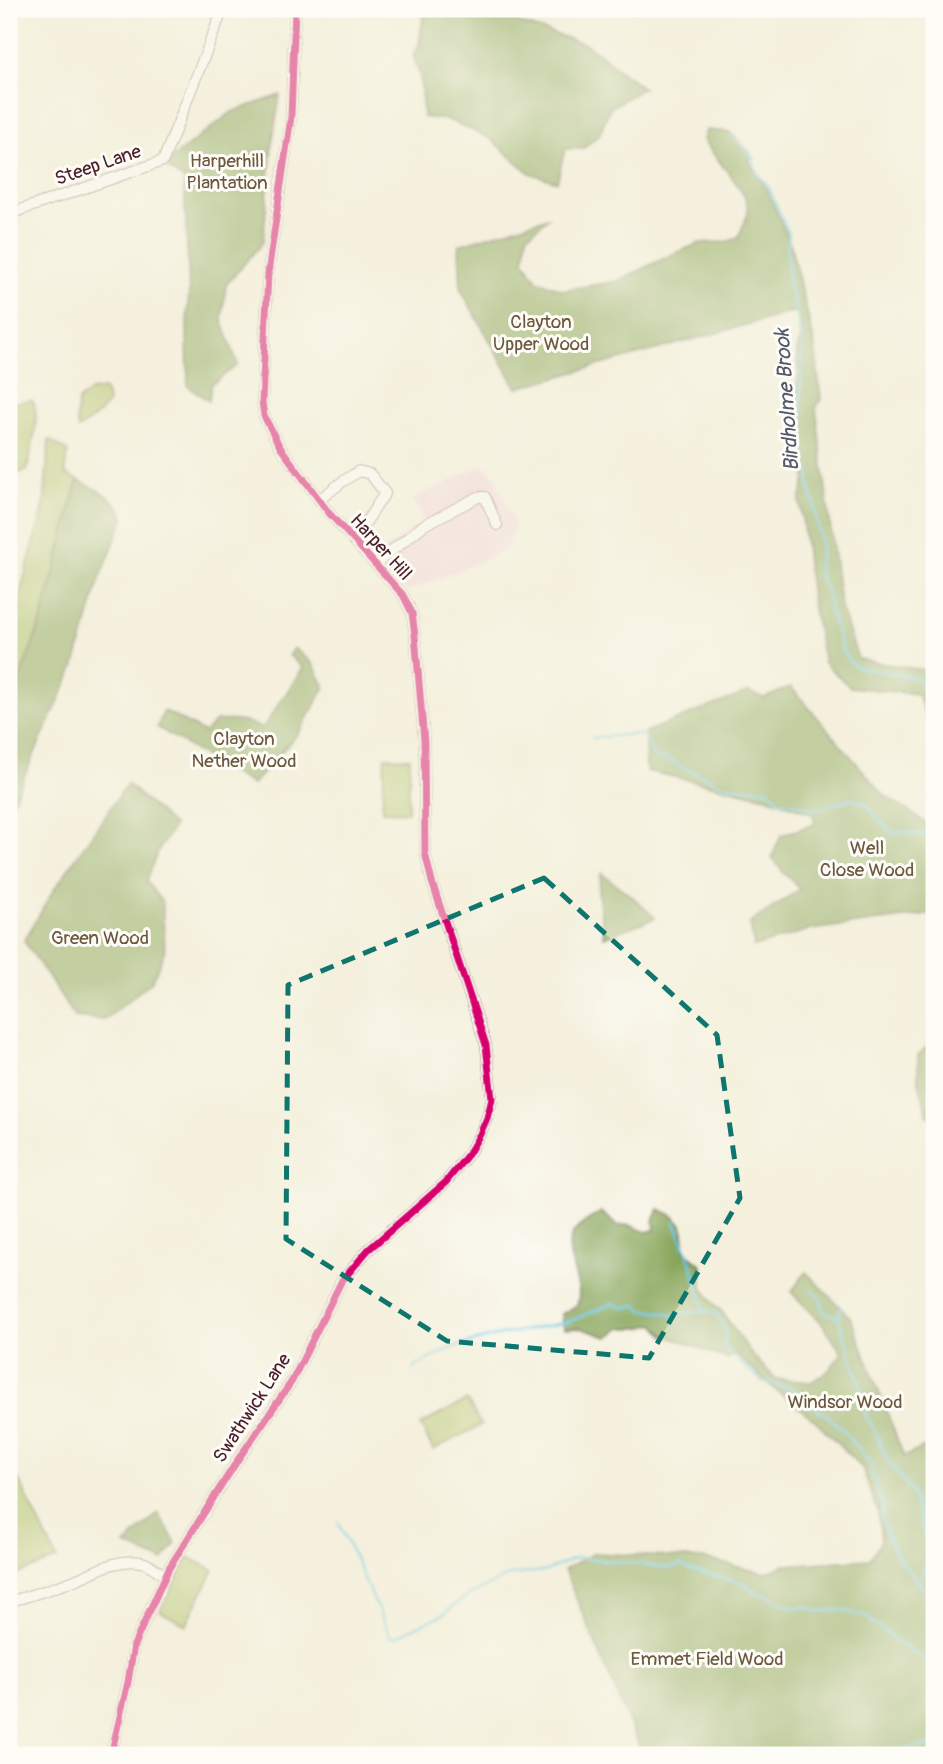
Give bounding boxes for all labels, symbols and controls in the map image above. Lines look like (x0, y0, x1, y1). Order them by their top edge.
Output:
street label: Steep Lane (52, 139, 145, 191)
park label: Harperhill Plantation (186, 149, 268, 195)
park label: Clayton Upper Wood (493, 310, 589, 356)
water label: Birdholme Brook (768, 326, 805, 472)
street label: Harper Hill (345, 509, 417, 585)
park label: Clayton Nether Wood (191, 727, 297, 773)
park label: Well Close Wood (820, 836, 914, 882)
park label: Green Wood (51, 926, 149, 950)
street label: Swathwick Lane (208, 1348, 297, 1467)
park label: Windsor Wood (787, 1390, 903, 1414)
park label: Emmet Field Wood (631, 1647, 783, 1671)

